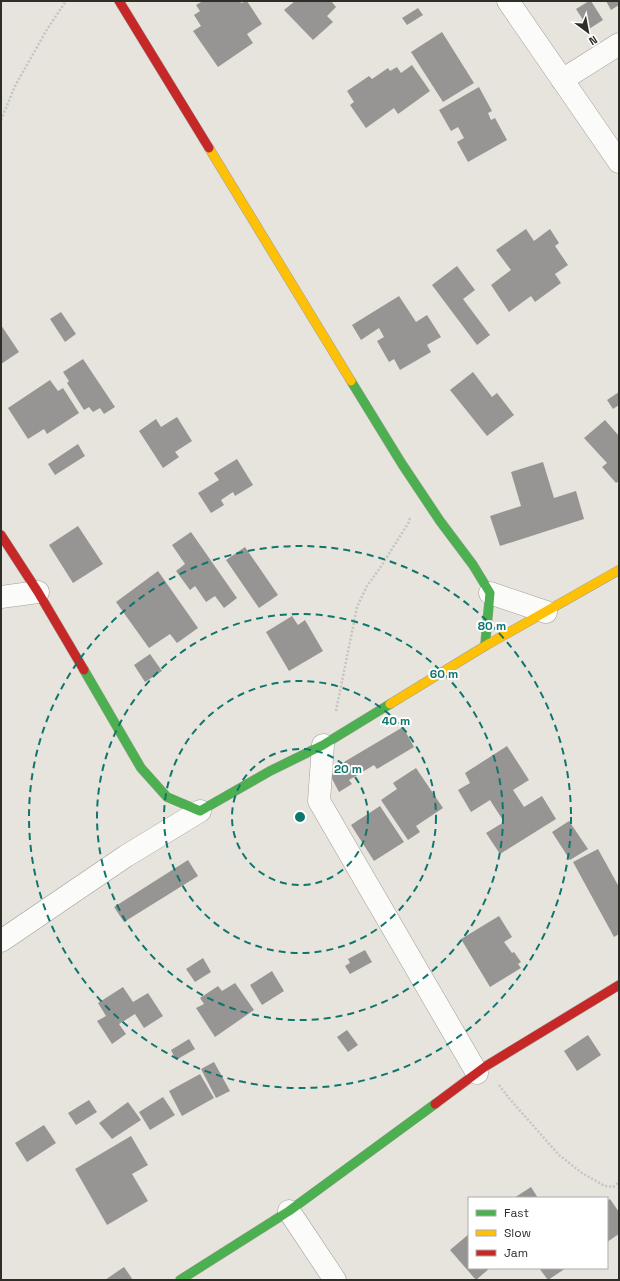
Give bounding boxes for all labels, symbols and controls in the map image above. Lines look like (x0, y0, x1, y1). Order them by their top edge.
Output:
north arrow (568, 12, 608, 52)
text: N (586, 33, 600, 48)
text: 80 m (478, 618, 506, 634)
text: 60 m (430, 666, 458, 682)
text: 40 m (382, 713, 410, 729)
text: 20 m (334, 761, 362, 777)
centre of rings (293, 810, 307, 824)
legend (468, 1197, 608, 1269)
text: Fast (504, 1205, 529, 1221)
text: Slow (504, 1225, 531, 1241)
text: Jam (504, 1245, 528, 1261)

